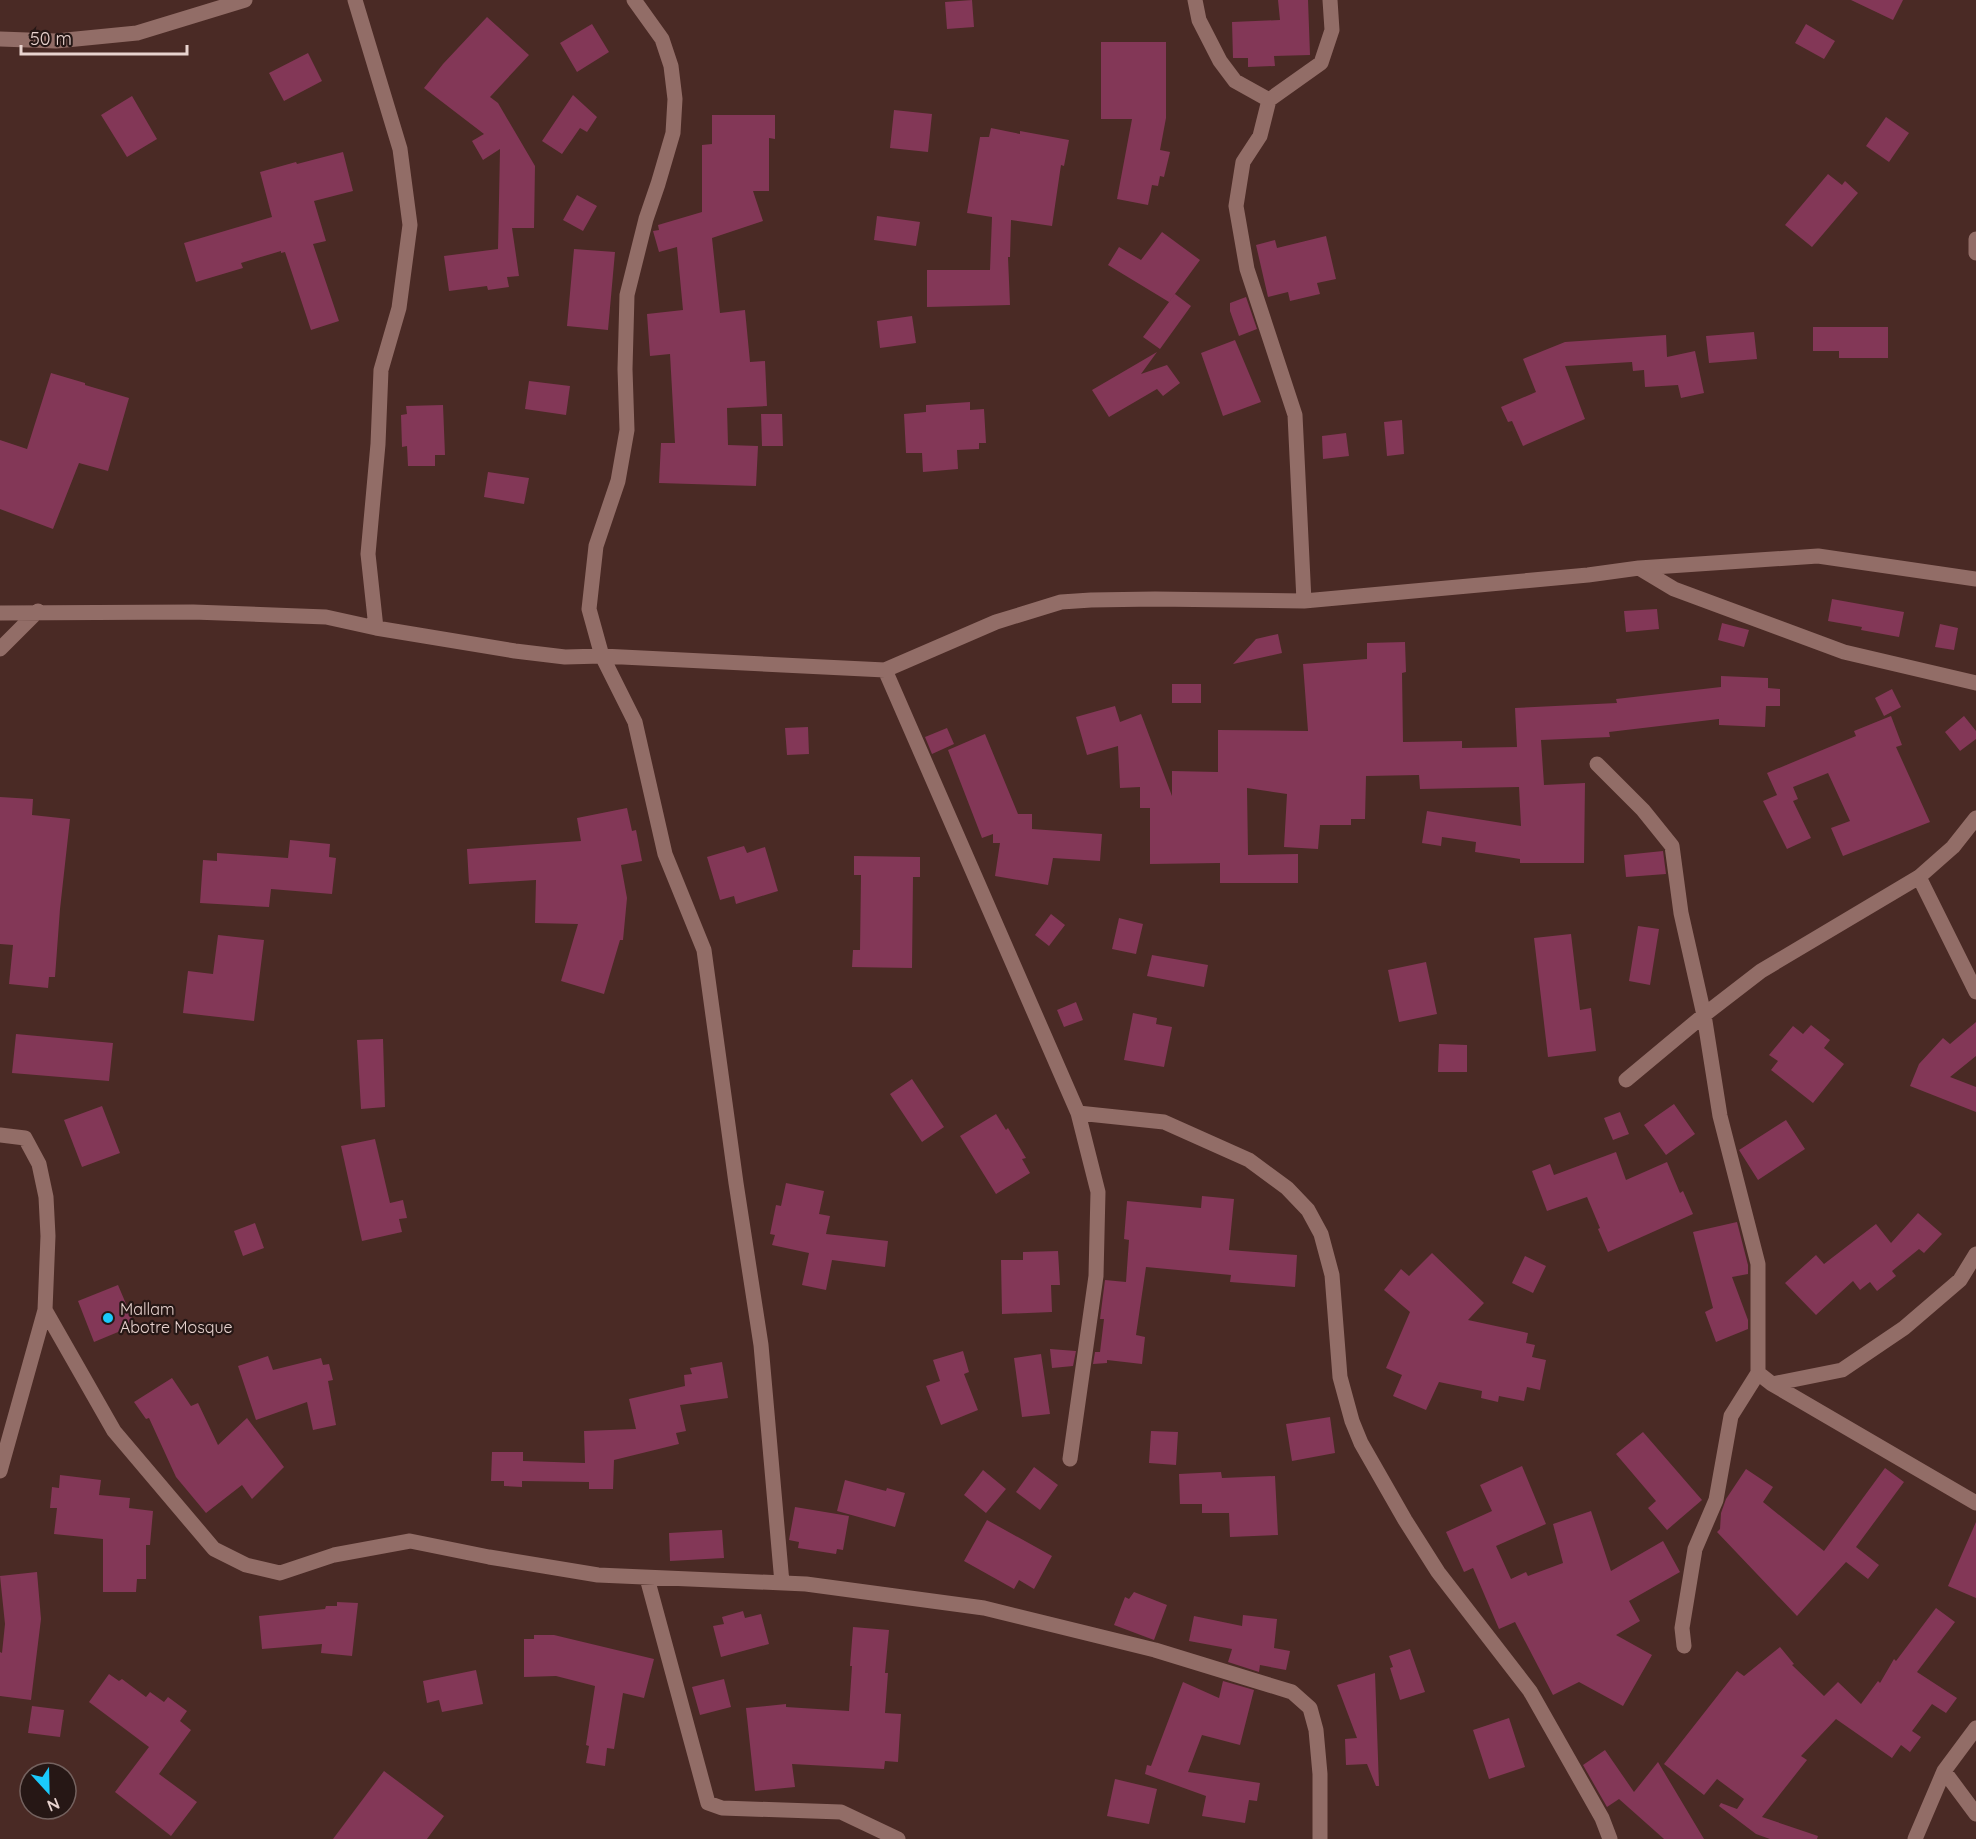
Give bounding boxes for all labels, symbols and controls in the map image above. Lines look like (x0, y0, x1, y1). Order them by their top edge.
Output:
scale bar (21, 18, 188, 56)
text: 50 m (30, 27, 72, 50)
place label: Mallam Abotre Mosque (120, 1299, 233, 1337)
marker: Mallam Abotre Mosque (101, 1311, 115, 1325)
north arrow (18, 1761, 78, 1821)
text: N (44, 1793, 63, 1816)

